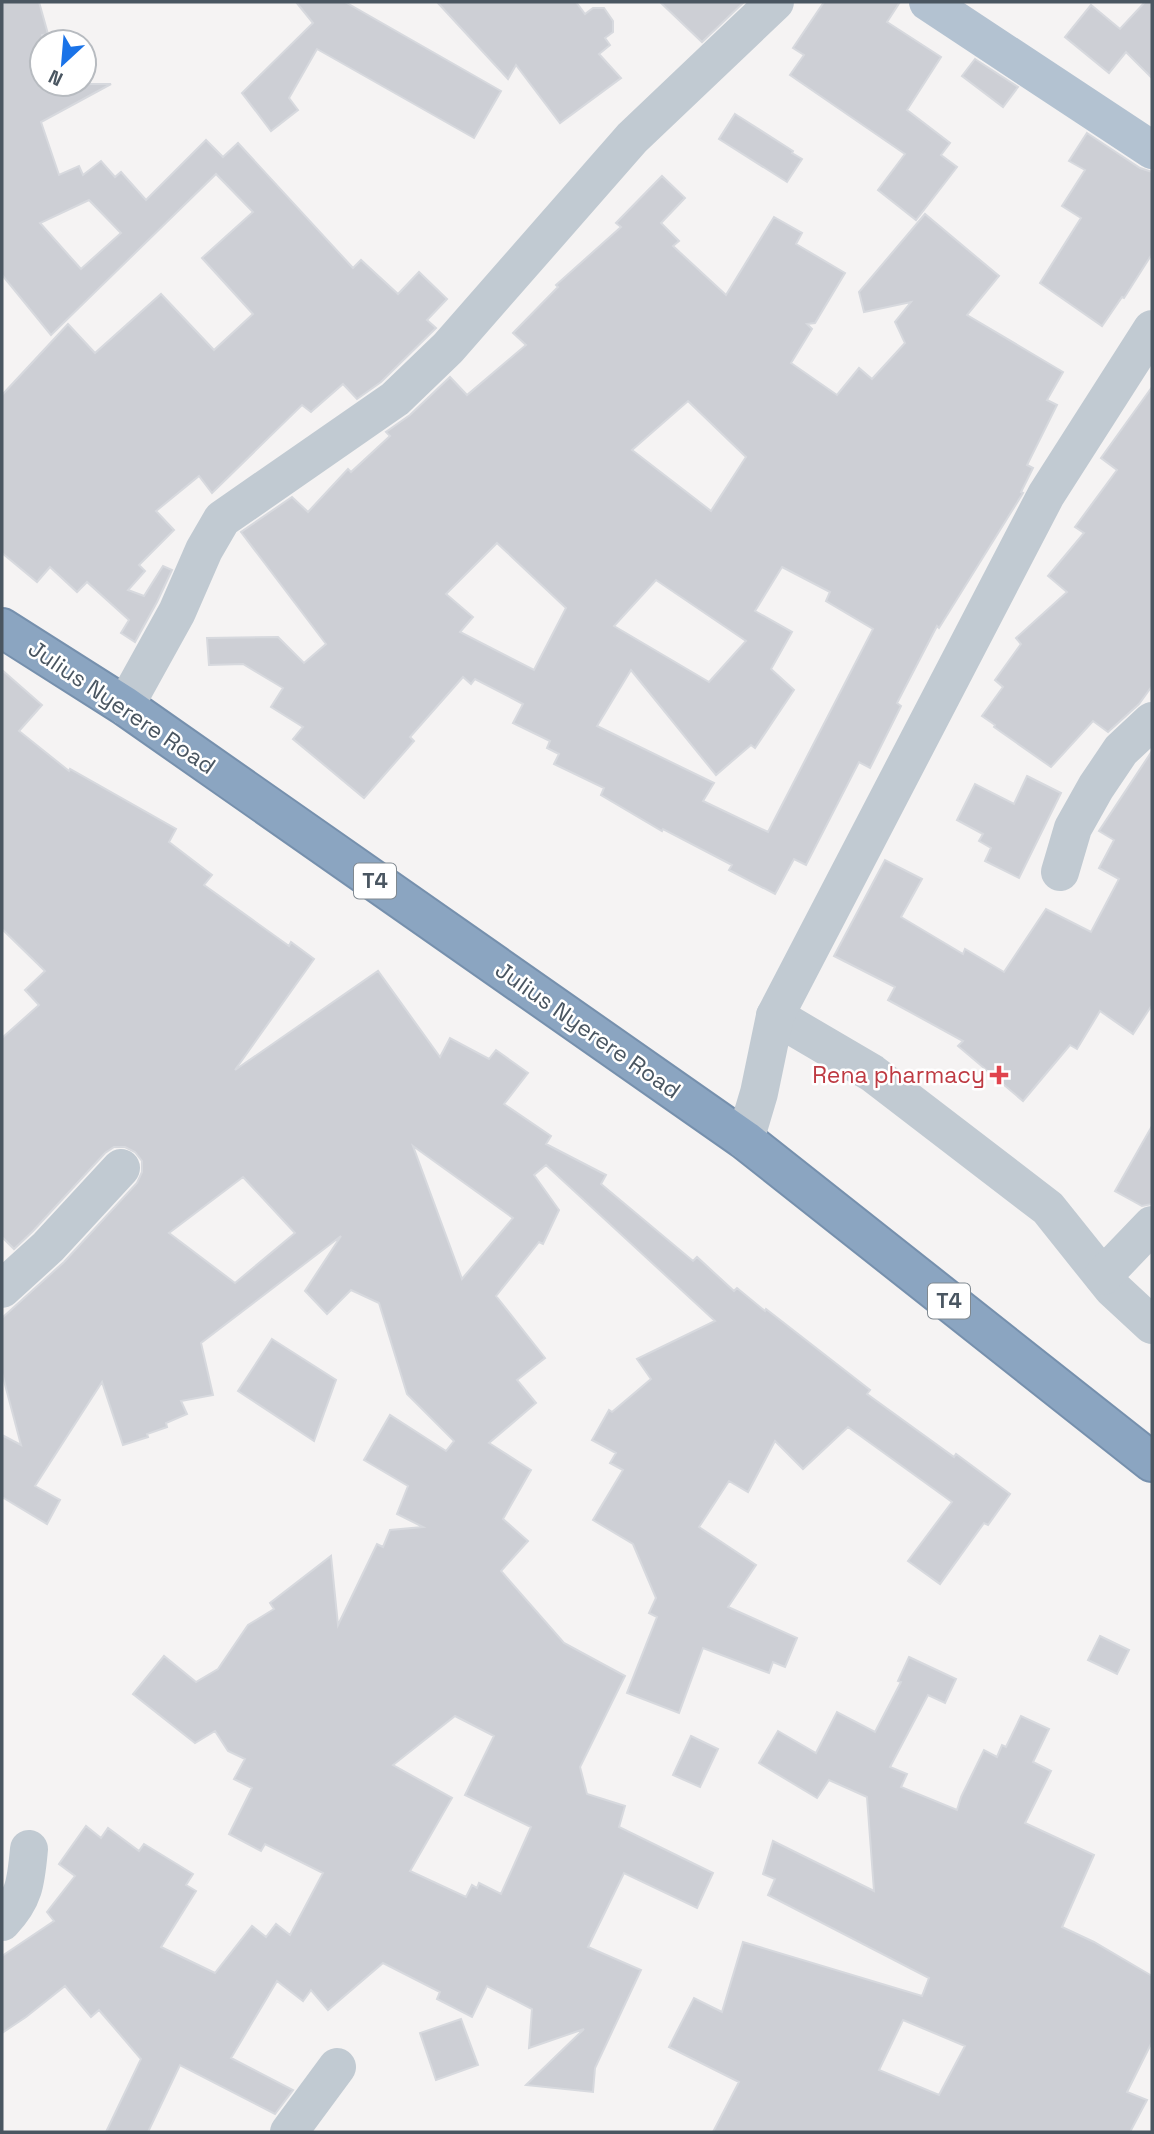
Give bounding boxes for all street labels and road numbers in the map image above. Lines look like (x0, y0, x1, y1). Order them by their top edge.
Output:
street label: Julius Nyerere Road (23, 633, 221, 781)
road number: T4 (354, 864, 396, 898)
street label: Julius Nyerere Road (489, 955, 687, 1105)
road number: T4 (928, 1284, 970, 1318)

